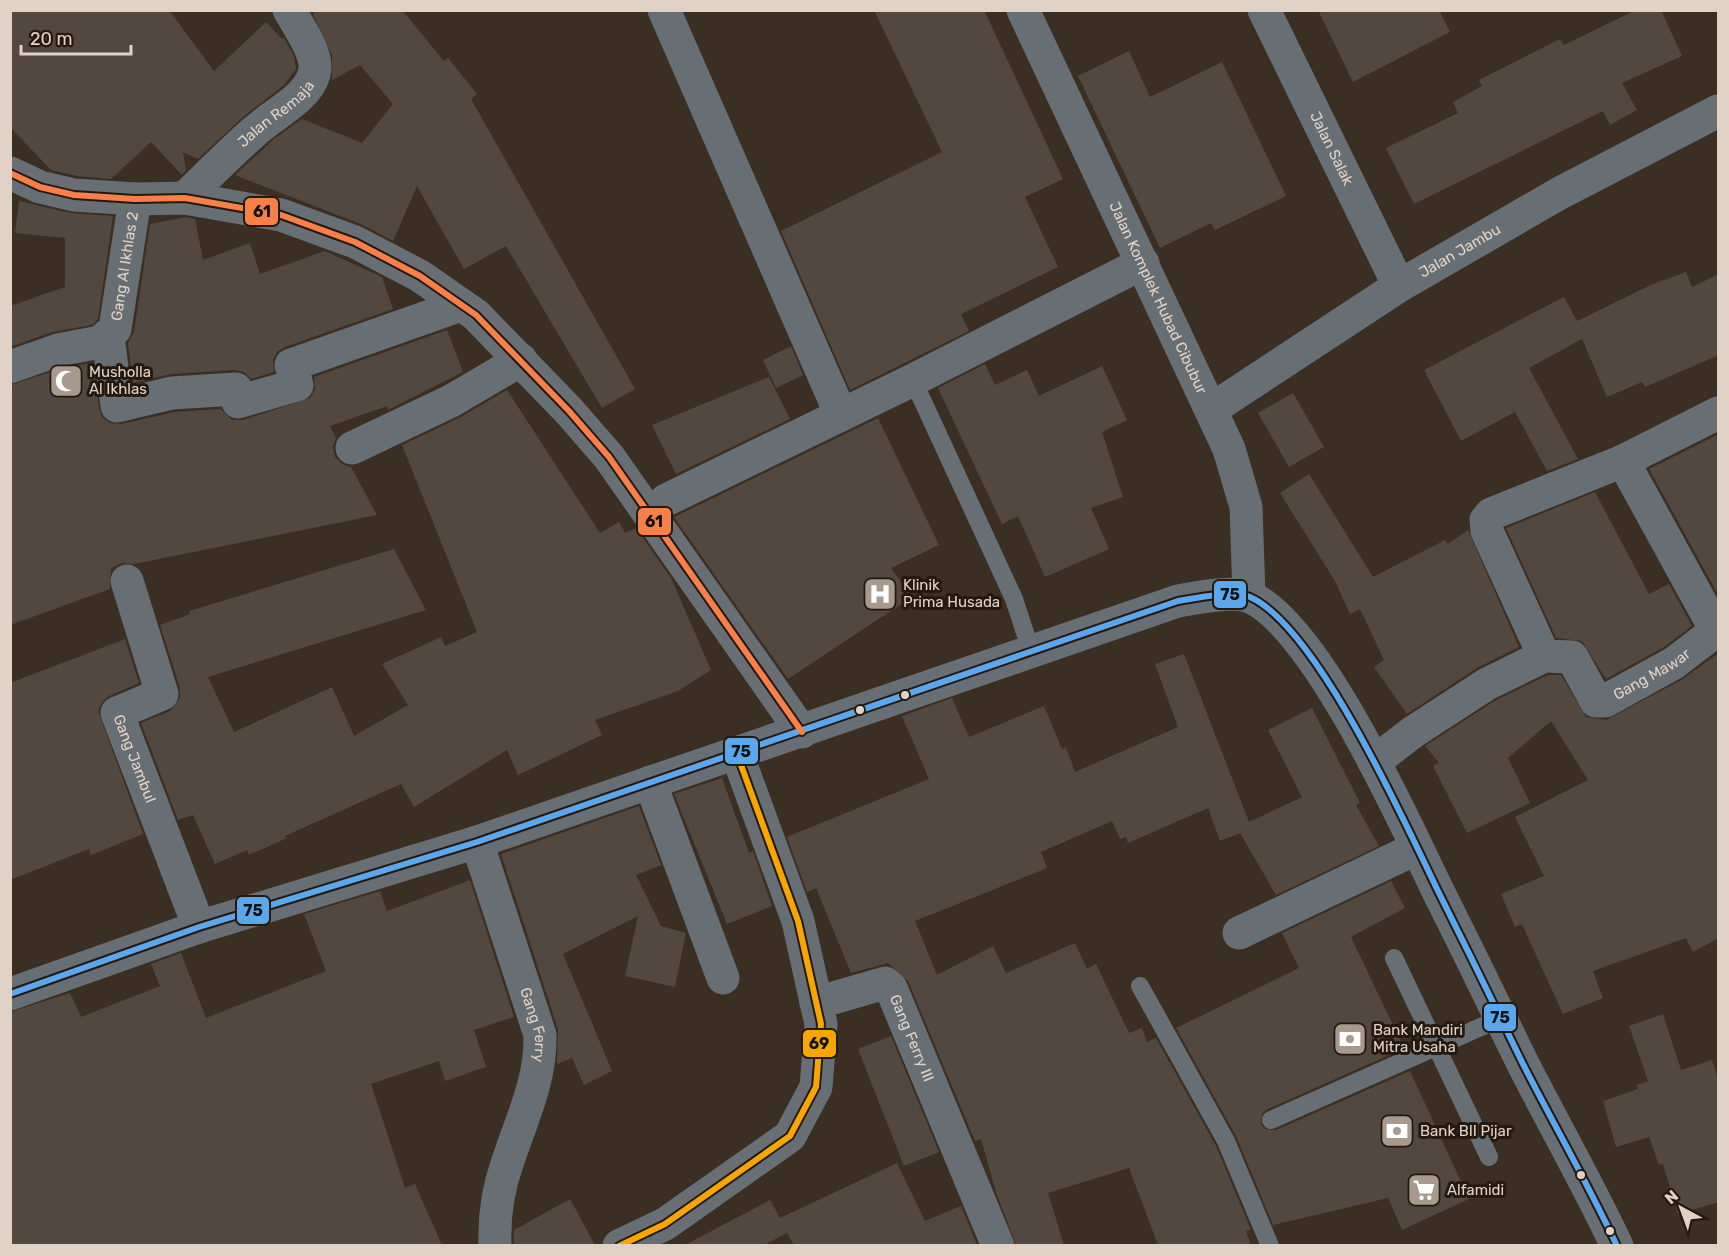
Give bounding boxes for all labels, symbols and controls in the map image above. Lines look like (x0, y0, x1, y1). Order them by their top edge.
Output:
scale bar (21, 18, 130, 56)
text: 20 m (30, 28, 72, 50)
street label: Jalan Remaja (234, 77, 318, 151)
street label: Jalan Salak (1306, 109, 1357, 188)
line badge: 61 (244, 197, 279, 226)
street label: Jalan Komplek Hubad Cibubur (1105, 199, 1211, 397)
text: 61 (253, 202, 271, 221)
street label: Gang Al Ikhlas 2 (107, 210, 142, 322)
street label: Jalan Jambu (1416, 220, 1504, 282)
mosque icon: Musholla Al Ikhlas (48, 363, 84, 399)
place label: Musholla Al Ikhlas (89, 363, 151, 398)
line badge: 61 (637, 507, 672, 536)
text: 61 (645, 512, 663, 531)
hospital icon: Klinik Prima Husada (862, 576, 898, 612)
place label: Klinik Prima Husada (903, 576, 1000, 611)
line badge: 75 (1213, 580, 1247, 609)
text: 75 (1220, 585, 1240, 604)
street label: Gang Mawar (1610, 645, 1694, 704)
unlabelled marker (899, 689, 911, 701)
unlabelled marker (854, 704, 866, 716)
street label: Gang Jambul (109, 712, 160, 805)
line badge: 75 (724, 737, 759, 765)
text: 75 (731, 742, 751, 761)
line badge: 75 (236, 896, 270, 925)
text: 75 (243, 901, 263, 920)
street label: Gang Ferry (516, 985, 549, 1064)
street label: Gang Ferry III (886, 992, 938, 1084)
line badge: 75 (1483, 1003, 1517, 1032)
text: 75 (1490, 1008, 1510, 1027)
bank icon: Bank Mandiri Mitra Usaha (1332, 1021, 1368, 1057)
place label: Bank Mandiri Mitra Usaha (1373, 1021, 1463, 1056)
line badge: 69 (802, 1029, 837, 1058)
text: 69 (809, 1034, 829, 1053)
bank icon: Bank BII Pijar (1379, 1113, 1415, 1149)
place label: Bank BII Pijar (1420, 1122, 1512, 1140)
unlabelled marker (1575, 1169, 1587, 1181)
supermarket icon: Alfamidi (1406, 1172, 1442, 1208)
north arrow (1651, 1178, 1711, 1238)
place label: Alfamidi (1447, 1181, 1504, 1199)
text: N (1661, 1186, 1682, 1208)
unlabelled marker (1604, 1225, 1616, 1237)

